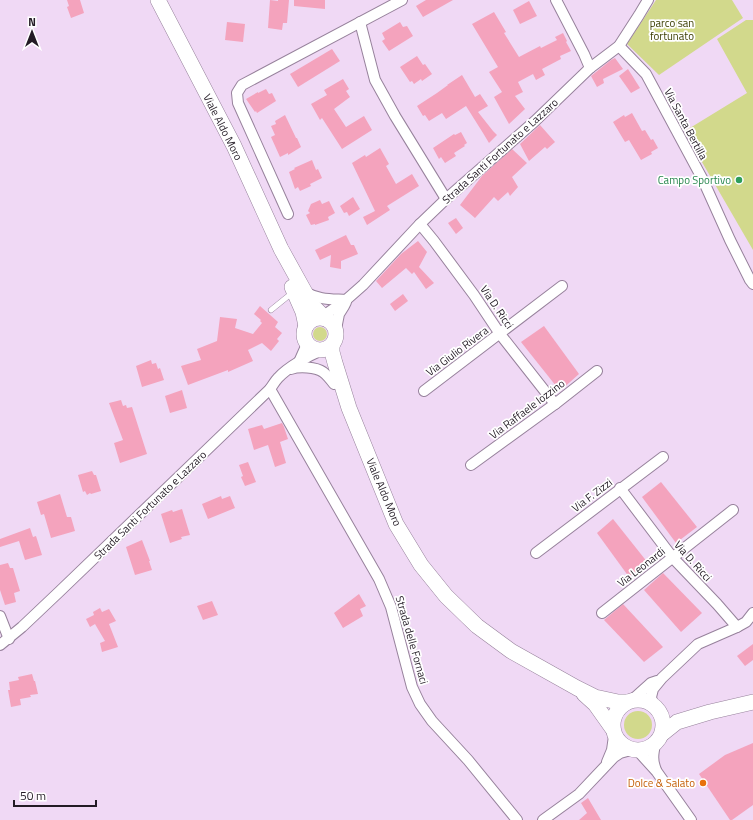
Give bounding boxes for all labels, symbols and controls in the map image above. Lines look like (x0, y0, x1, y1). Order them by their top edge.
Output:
north arrow (12, 12, 52, 52)
text: N (28, 14, 36, 30)
park label: parco san fortunato (650, 15, 694, 44)
street label: Via Santa Bertilla (660, 85, 712, 163)
street label: Viale Aldo Moro (199, 91, 247, 163)
street label: Strada Santi Fortunato e Lazzaro (439, 94, 562, 207)
place label: Campo Sportivo (658, 172, 731, 188)
marker: Campo Sportivo (734, 175, 744, 185)
street label: Via D. Ricci (477, 282, 517, 332)
street label: Via Giulio Rivera (423, 322, 492, 380)
street label: Via Raffaele Iozzino (486, 375, 568, 443)
street label: Strada Santi Fortunato e Lazzaro (90, 447, 210, 563)
street label: Viale Aldo Moro (362, 456, 406, 529)
street label: Via F. Zizzi (568, 474, 616, 516)
street label: Via D. Ricci (670, 537, 716, 585)
street label: Via Leonardi (614, 543, 668, 591)
street label: Strada delle Fornaci (392, 594, 432, 686)
place label: Dolce & Salato (628, 775, 695, 791)
marker: Dolce & Salato (698, 778, 708, 788)
scale bar (14, 782, 96, 808)
text: 50 m (20, 786, 46, 805)

